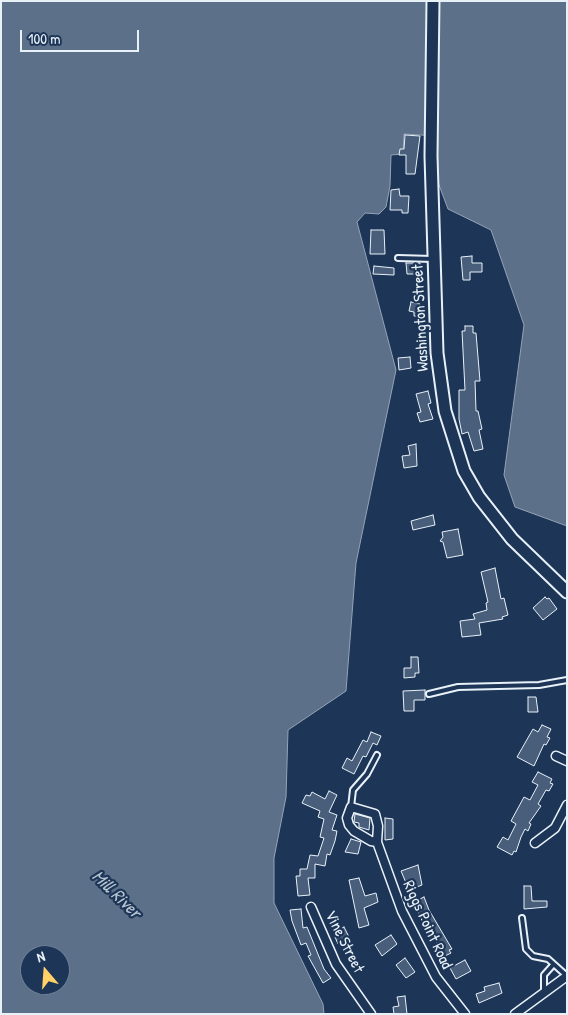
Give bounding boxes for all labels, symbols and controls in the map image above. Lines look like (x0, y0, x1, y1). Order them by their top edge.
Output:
scale bar (22, 20, 141, 52)
text: 100 m (28, 28, 61, 49)
street label: Washington Street (409, 264, 433, 372)
water label: Mill River (87, 866, 145, 924)
street label: Riggs Point Road (398, 878, 456, 972)
street label: Vine Street (320, 908, 368, 976)
north arrow (20, 945, 70, 995)
text: N (34, 946, 47, 966)

